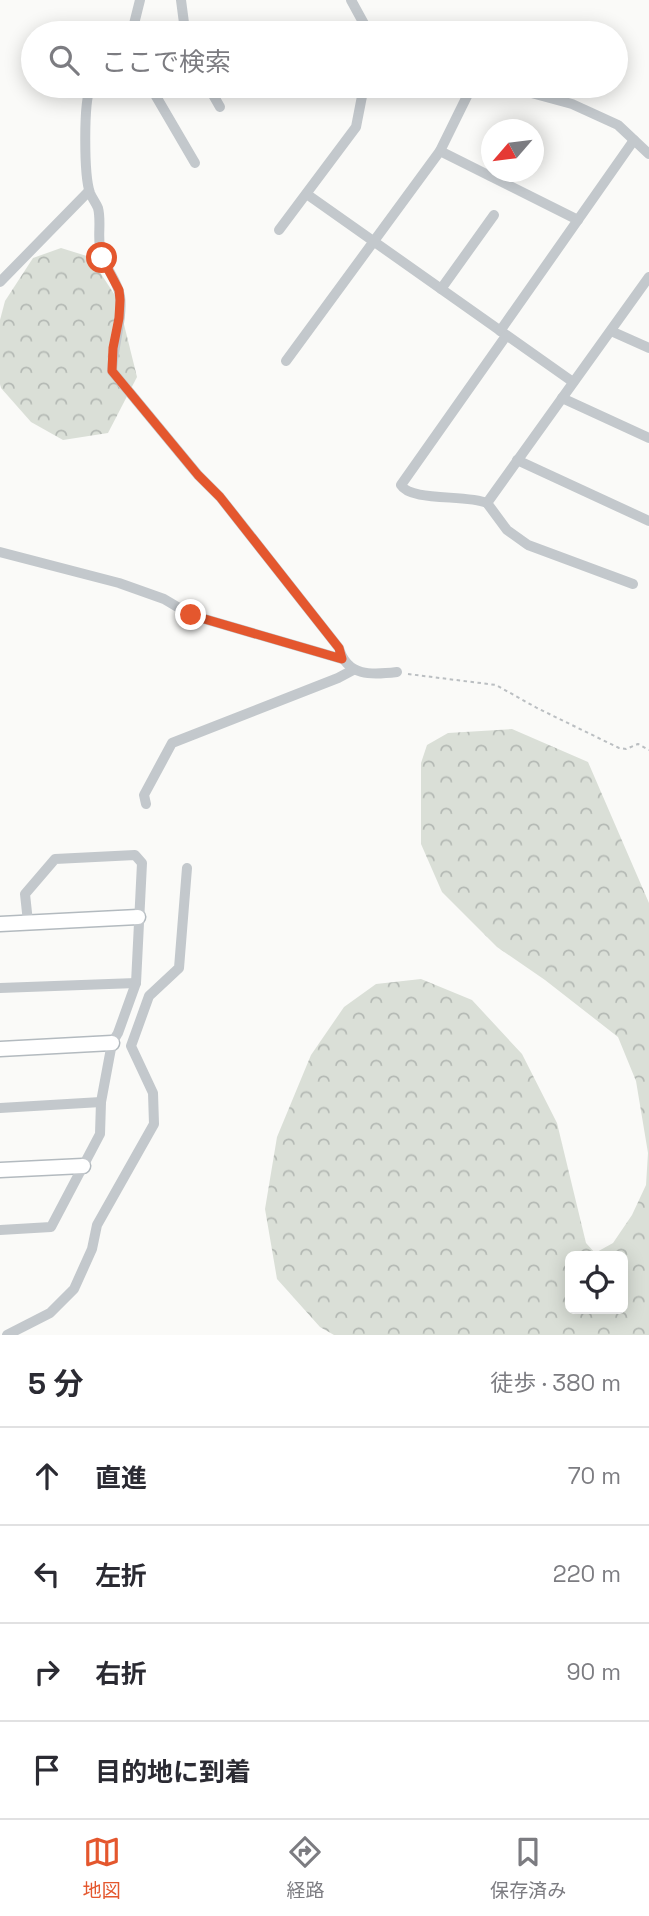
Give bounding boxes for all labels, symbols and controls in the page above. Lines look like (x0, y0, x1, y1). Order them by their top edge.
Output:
search box (21, 21, 628, 98)
icon: search (45, 41, 83, 79)
text: ここで検索 (101, 45, 231, 79)
north arrow (481, 119, 544, 182)
route start (86, 242, 117, 273)
route end (175, 599, 206, 630)
map controls (565, 1251, 628, 1314)
button: locate (565, 1251, 628, 1314)
text: 5 分 (28, 1364, 84, 1403)
text: 徒歩 · 380 m (490, 1368, 621, 1398)
icon: ahead (28, 1457, 66, 1495)
text: 直進 (95, 1461, 147, 1495)
text: 70 m (568, 1461, 621, 1491)
icon: left (28, 1555, 66, 1593)
text: 左折 (95, 1559, 147, 1593)
text: 220 m (553, 1559, 621, 1589)
icon: right (28, 1653, 66, 1691)
text: 右折 (95, 1657, 147, 1691)
text: 90 m (566, 1657, 621, 1687)
icon: arrive (28, 1751, 66, 1789)
text: 目的地に到着 (95, 1755, 251, 1789)
tab: 地図 (83, 1833, 121, 1903)
tab: 経路 (286, 1833, 324, 1903)
tab: 保存済み (490, 1833, 566, 1903)

